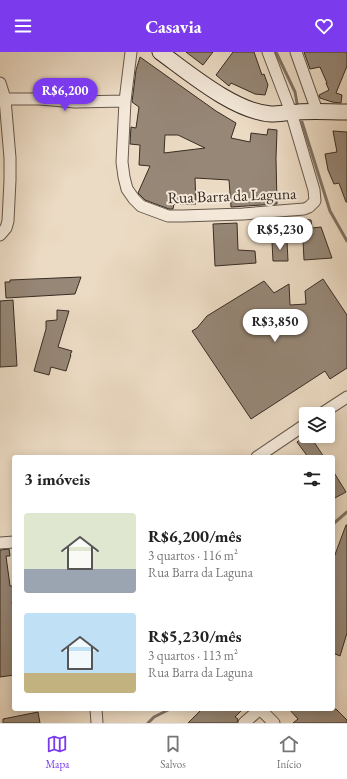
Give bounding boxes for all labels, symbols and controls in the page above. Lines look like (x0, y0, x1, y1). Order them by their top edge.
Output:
icon: menu (12, 15, 34, 37)
text: Casavia (145, 15, 202, 38)
icon: heart (313, 15, 335, 37)
pin: R$6,200 (28, 78, 102, 112)
text: R$6,200 (42, 82, 88, 99)
street label: Rua Barra da Laguna (167, 183, 298, 208)
pin: R$5,230 (243, 217, 317, 251)
text: R$5,230 (257, 221, 303, 238)
pin: R$3,850 (238, 309, 312, 343)
text: R$3,850 (252, 313, 298, 330)
map controls (299, 407, 335, 443)
button: layers (299, 407, 335, 443)
text: 3 imóveis (24, 468, 90, 490)
icon: filters (301, 468, 323, 490)
text: R$6,200/mês (148, 525, 242, 547)
icon: home (56, 529, 104, 577)
text: 3 quartos · 116 m² (148, 547, 238, 564)
text: Rua Barra da Laguna (148, 564, 253, 581)
text: R$5,230/mês (148, 625, 242, 647)
icon: home (56, 629, 104, 677)
text: 3 quartos · 113 m² (148, 647, 238, 664)
text: Rua Barra da Laguna (148, 664, 253, 681)
tab: Mapa (45, 733, 69, 771)
tab: Salvos (160, 733, 186, 771)
tab: Início (277, 733, 302, 771)

